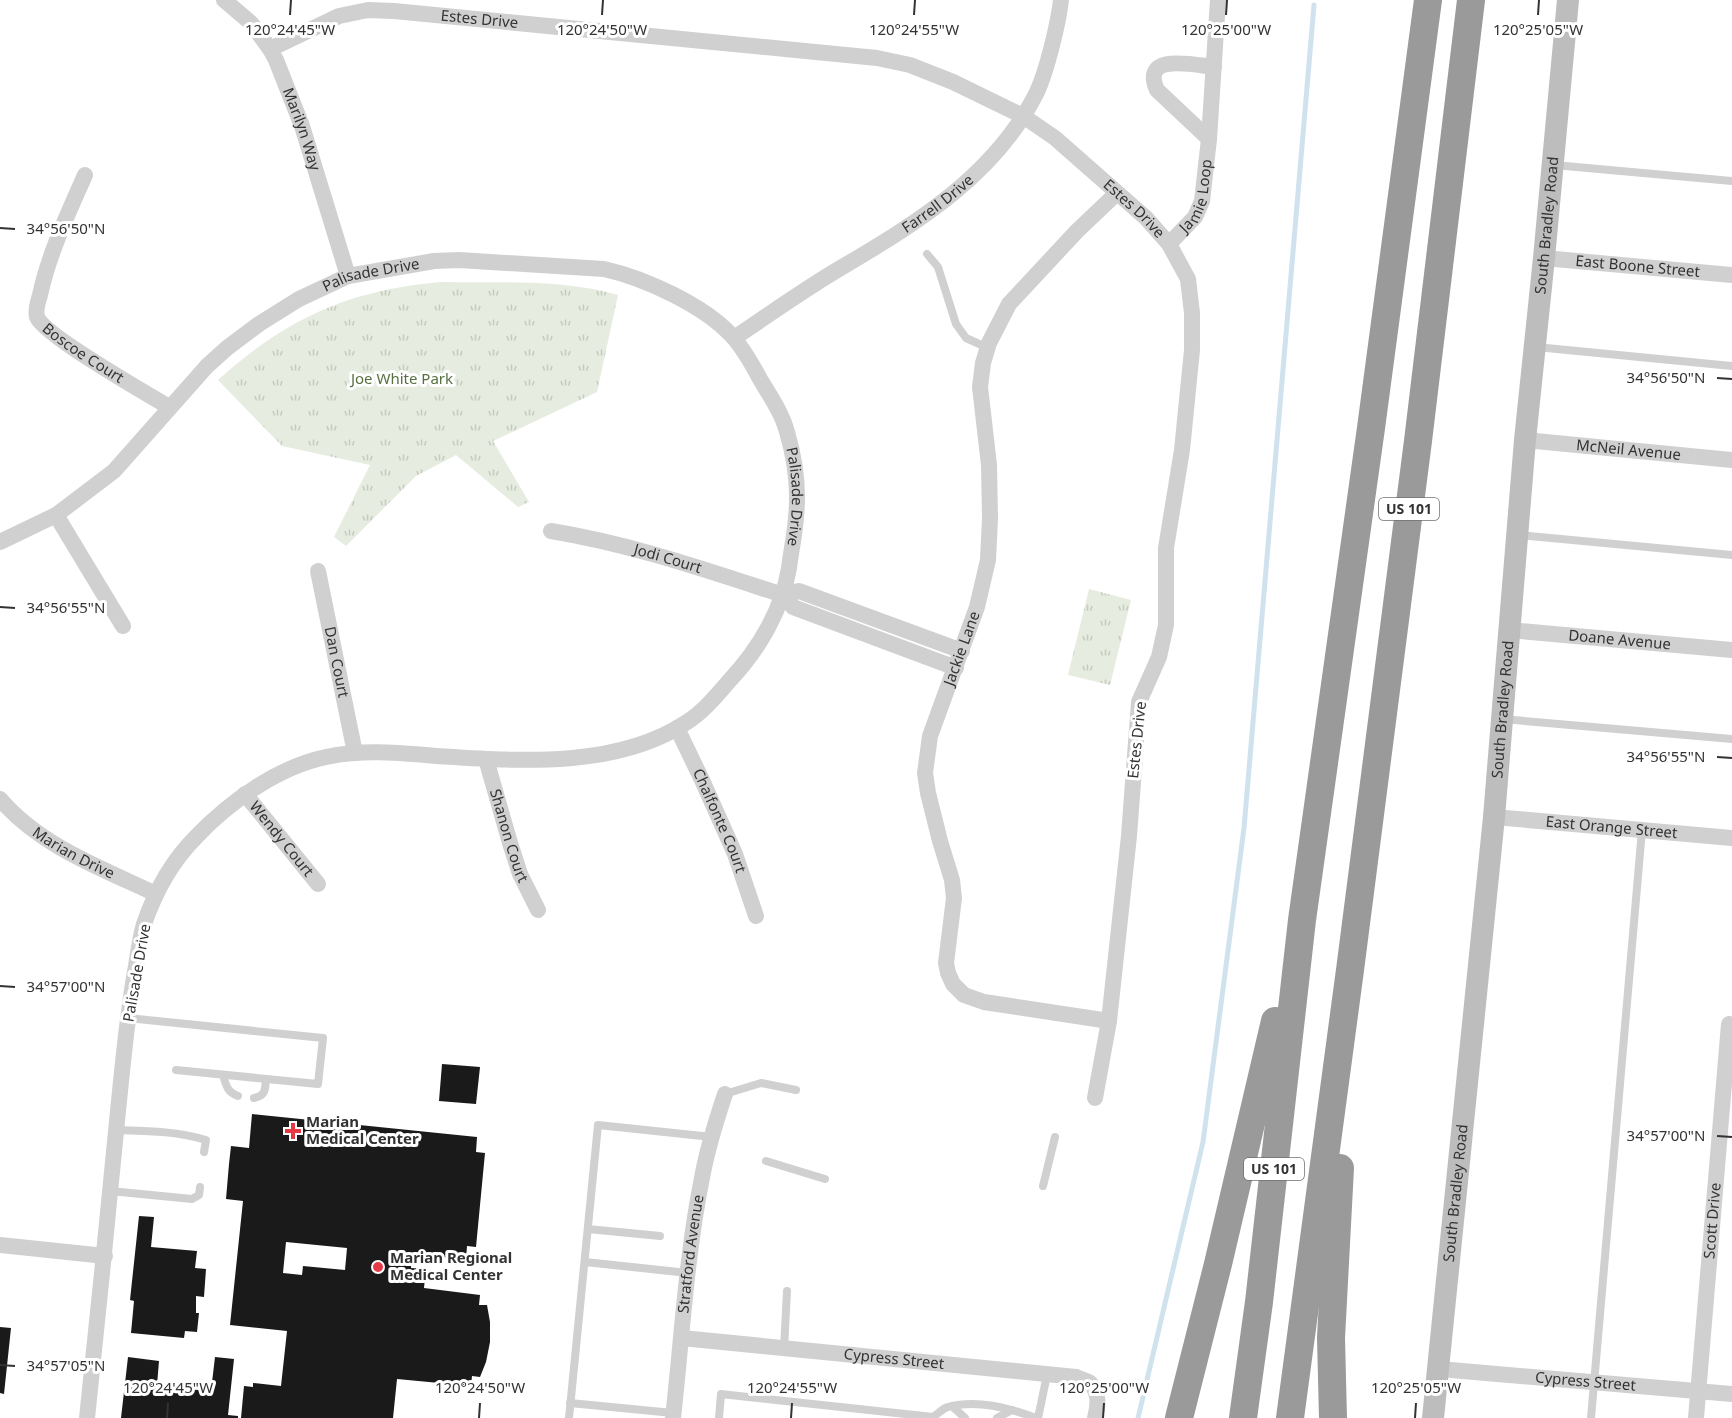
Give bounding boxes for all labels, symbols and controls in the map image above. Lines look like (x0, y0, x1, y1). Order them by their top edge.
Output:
street label: Estes Drive (440, 5, 519, 32)
text: 120°24'45"W (245, 19, 335, 39)
text: 120°24'50"W (557, 19, 647, 39)
text: 120°24'55"W (869, 19, 959, 39)
text: 120°25'00"W (1181, 19, 1271, 39)
text: 120°25'05"W (1493, 19, 1583, 39)
street label: Marilyn Way (279, 84, 326, 173)
street label: South Bradley Road (1529, 156, 1562, 295)
street label: Jamie Loop (1173, 158, 1216, 238)
street label: Farrell Drive (897, 169, 977, 237)
street label: Estes Drive (1099, 174, 1170, 242)
text: 34°56'50"N (27, 218, 105, 238)
street label: East Boone Street (1575, 250, 1701, 281)
street label: Palisade Drive (319, 253, 421, 296)
street label: Boscoe Court (39, 318, 129, 387)
text: 34°56'50"N (1627, 367, 1705, 387)
park label: Joe White Park (349, 368, 453, 388)
street label: McNeil Avenue (1575, 434, 1682, 464)
street label: Palisade Drive (782, 445, 808, 548)
road number: US 101 (1379, 498, 1439, 520)
street label: Jodi Court (630, 538, 705, 577)
text: 34°56'55"N (27, 597, 105, 617)
street label: Jackie Lane (937, 608, 984, 690)
street label: Doane Avenue (1568, 624, 1672, 653)
street label: Dan Court (321, 625, 355, 700)
street label: South Bradley Road (1486, 640, 1517, 779)
street label: Estes Drive (1122, 700, 1150, 780)
text: 34°56'55"N (1627, 746, 1705, 766)
street label: Chalfonte Court (689, 765, 752, 876)
street label: Shanon Court (486, 786, 534, 886)
street label: Wendy Court (246, 797, 319, 881)
street label: East Orange Street (1545, 811, 1679, 842)
street label: Marian Drive (29, 822, 118, 883)
street label: Palisade Drive (118, 922, 155, 1024)
text: 34°57'00"N (27, 976, 105, 996)
place label: Marian Medical Center (306, 1111, 419, 1148)
marker: Marian Medical Center (284, 1122, 302, 1140)
street label: South Bradley Road (1438, 1123, 1472, 1263)
text: 34°57'00"N (1627, 1125, 1705, 1145)
road number: US 101 (1244, 1158, 1304, 1180)
street label: Scott Drive (1698, 1182, 1725, 1260)
street label: Stratford Avenue (672, 1193, 708, 1314)
place label: Marian Regional Medical Center (390, 1247, 512, 1284)
marker: Marian Regional Medical Center (371, 1260, 385, 1274)
street label: Cypress Street (843, 1343, 946, 1373)
text: 34°57'05"N (27, 1355, 105, 1375)
street label: Cypress Street (1534, 1366, 1637, 1395)
text: 120°24'45"W (123, 1377, 213, 1397)
text: 120°24'50"W (435, 1377, 525, 1397)
text: 120°24'55"W (747, 1377, 837, 1397)
text: 120°25'00"W (1059, 1377, 1149, 1397)
text: 120°25'05"W (1371, 1377, 1461, 1397)

